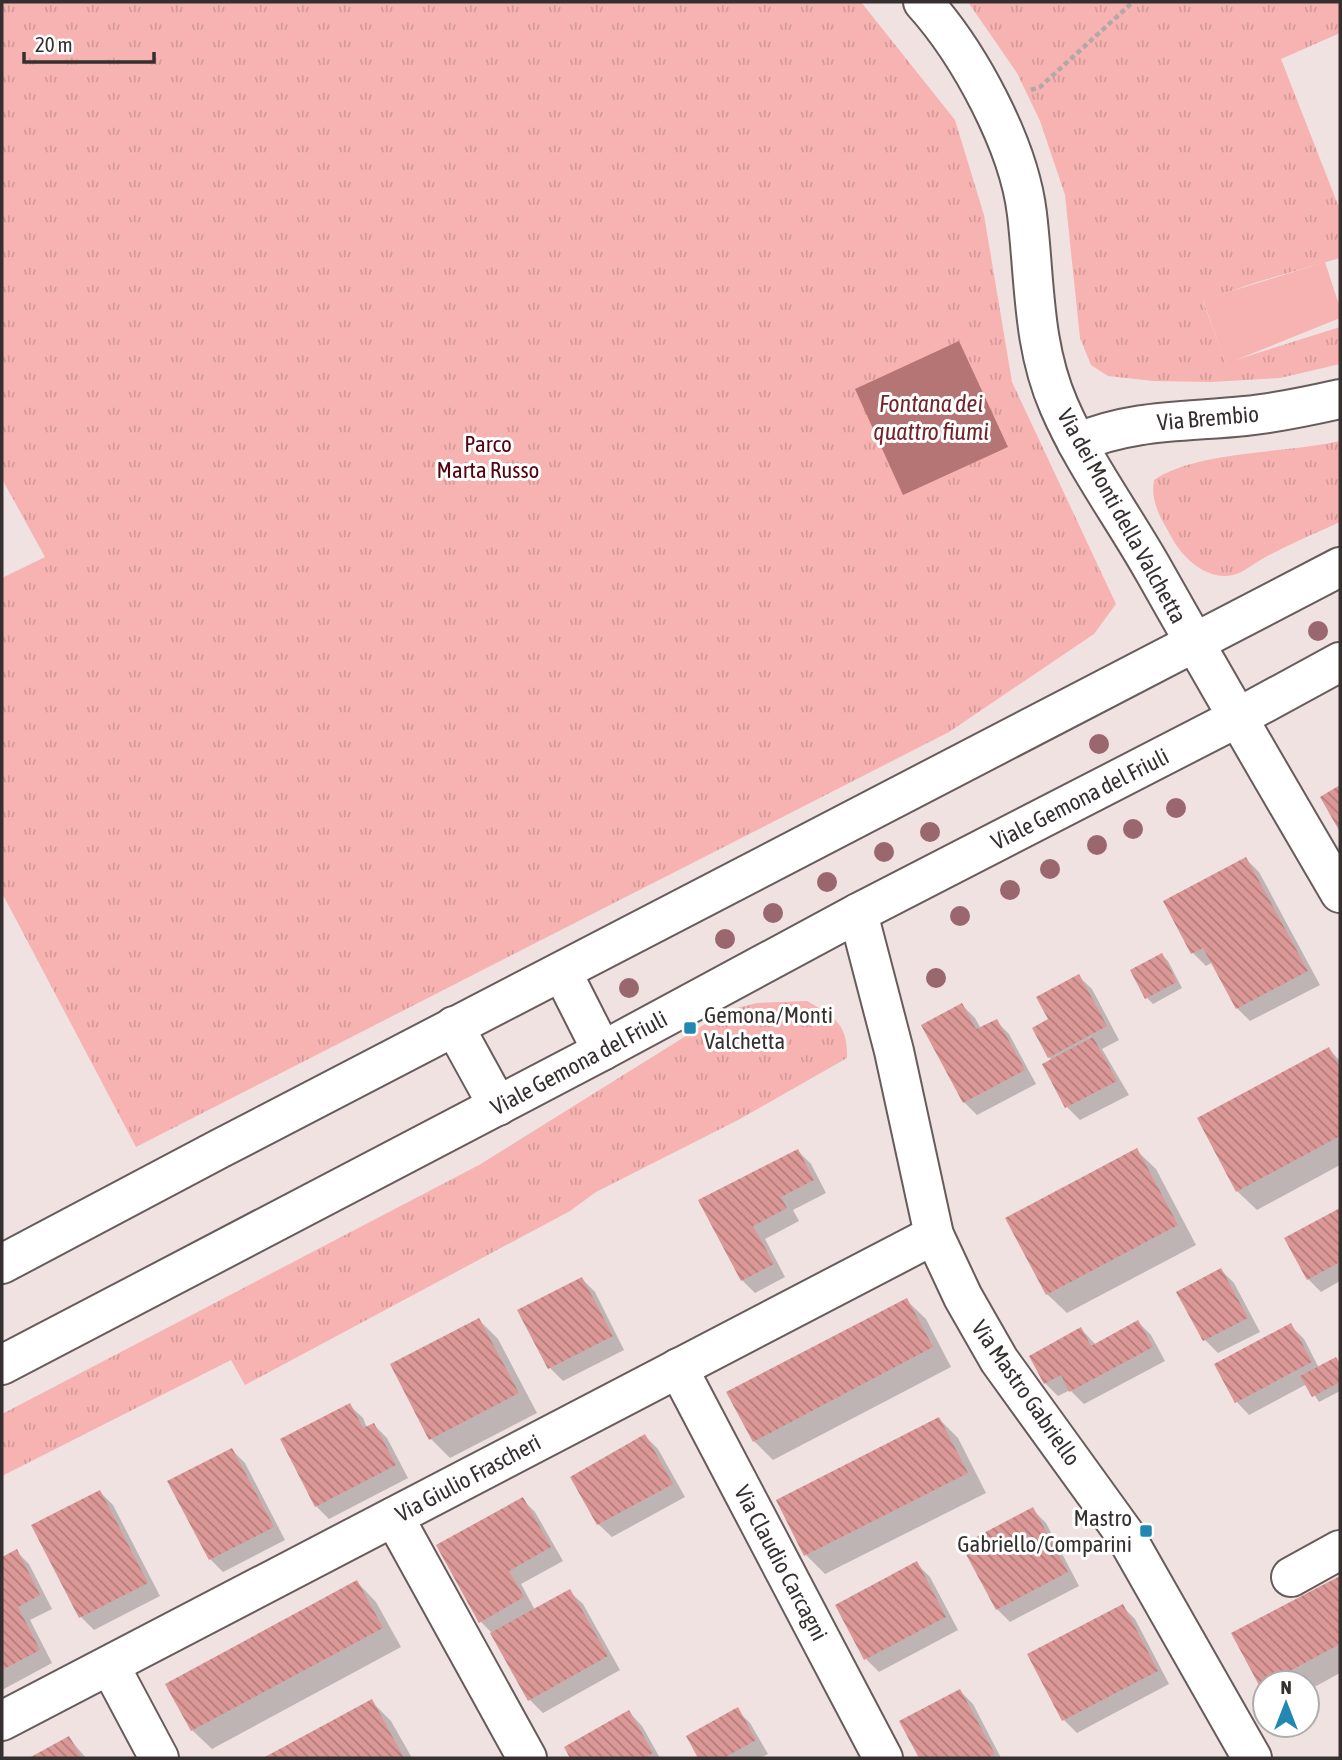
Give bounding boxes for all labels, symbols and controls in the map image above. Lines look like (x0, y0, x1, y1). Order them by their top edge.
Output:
scale bar (24, 21, 154, 65)
text: 20 m (35, 32, 73, 56)
water label: Fontana dei quattro fiumi (873, 390, 989, 445)
street label: Via Brembio (1156, 401, 1260, 435)
street label: Via dei Monti della Valchetta (1052, 404, 1192, 628)
park label: Parco Marta Russo (437, 431, 539, 483)
street label: Viale Gemona del Friuli (987, 743, 1173, 855)
place label: Gemona/Monti Valchetta (704, 1002, 833, 1054)
street label: Viale Gemona del Friuli (487, 1006, 671, 1120)
marker: Gemona/Monti Valchetta (682, 1020, 698, 1036)
street label: Via Mastro Gabriello (966, 1315, 1086, 1471)
street label: Via Giulio Frascheri (391, 1429, 545, 1527)
street label: Via Claudio Carcagni (729, 1481, 833, 1645)
place label: Mastro Gabriello/Comparini (957, 1505, 1132, 1557)
marker: Mastro Gabriello/Comparini (1138, 1523, 1154, 1539)
north arrow (1251, 1669, 1321, 1739)
text: N (1280, 1676, 1292, 1698)

